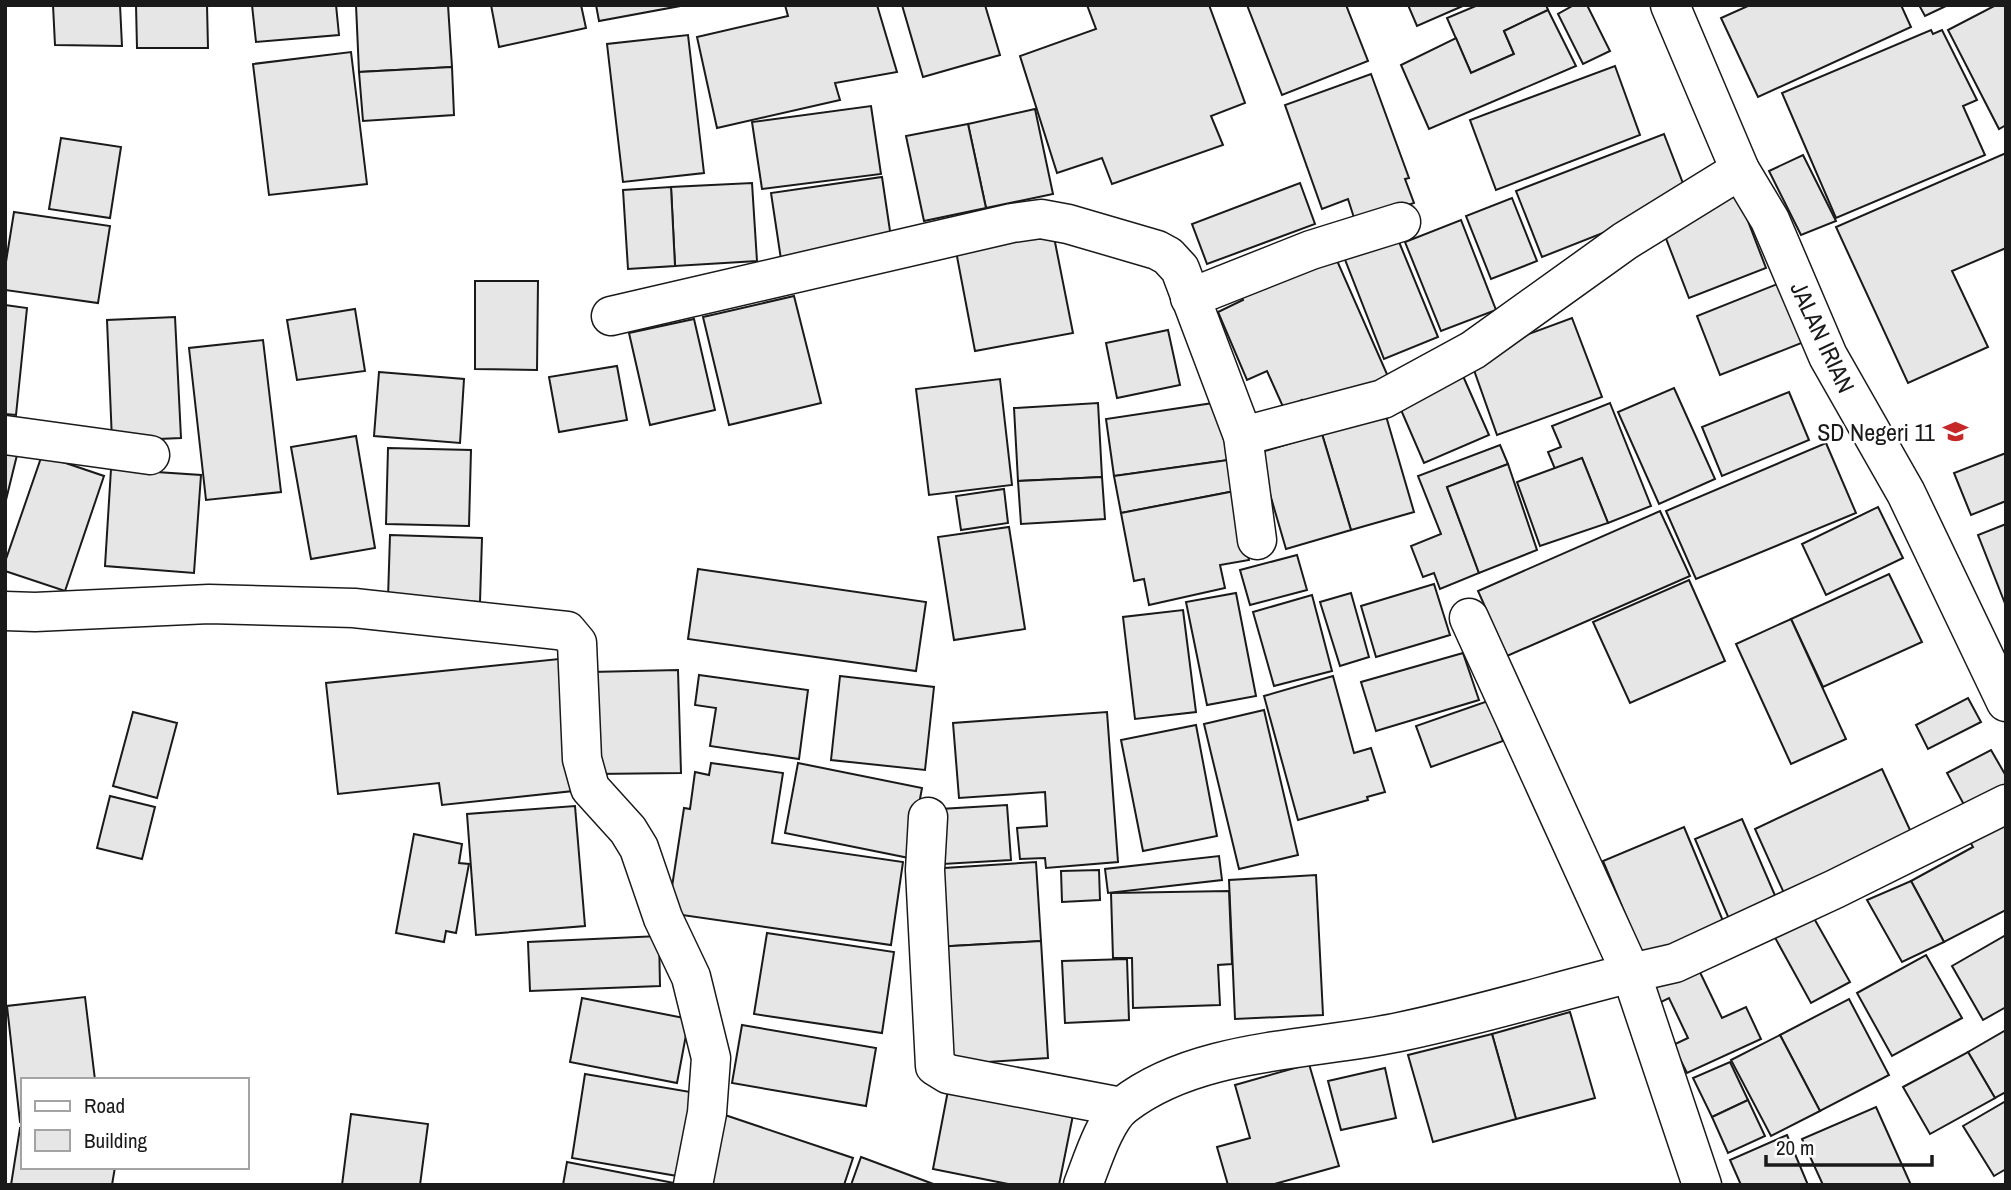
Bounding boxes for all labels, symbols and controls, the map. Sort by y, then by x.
street label: JALAN IRIAN [1783,276,1863,398]
place label: SD Negeri 11 [1817,416,1935,448]
school or university icon: SD Negeri 11 [1941,418,1969,446]
legend [21,1078,248,1169]
text: Road [84,1091,125,1120]
scale bar [1766,1124,1932,1168]
text: Building [84,1126,148,1155]
text: 20 m [1776,1133,1814,1162]

